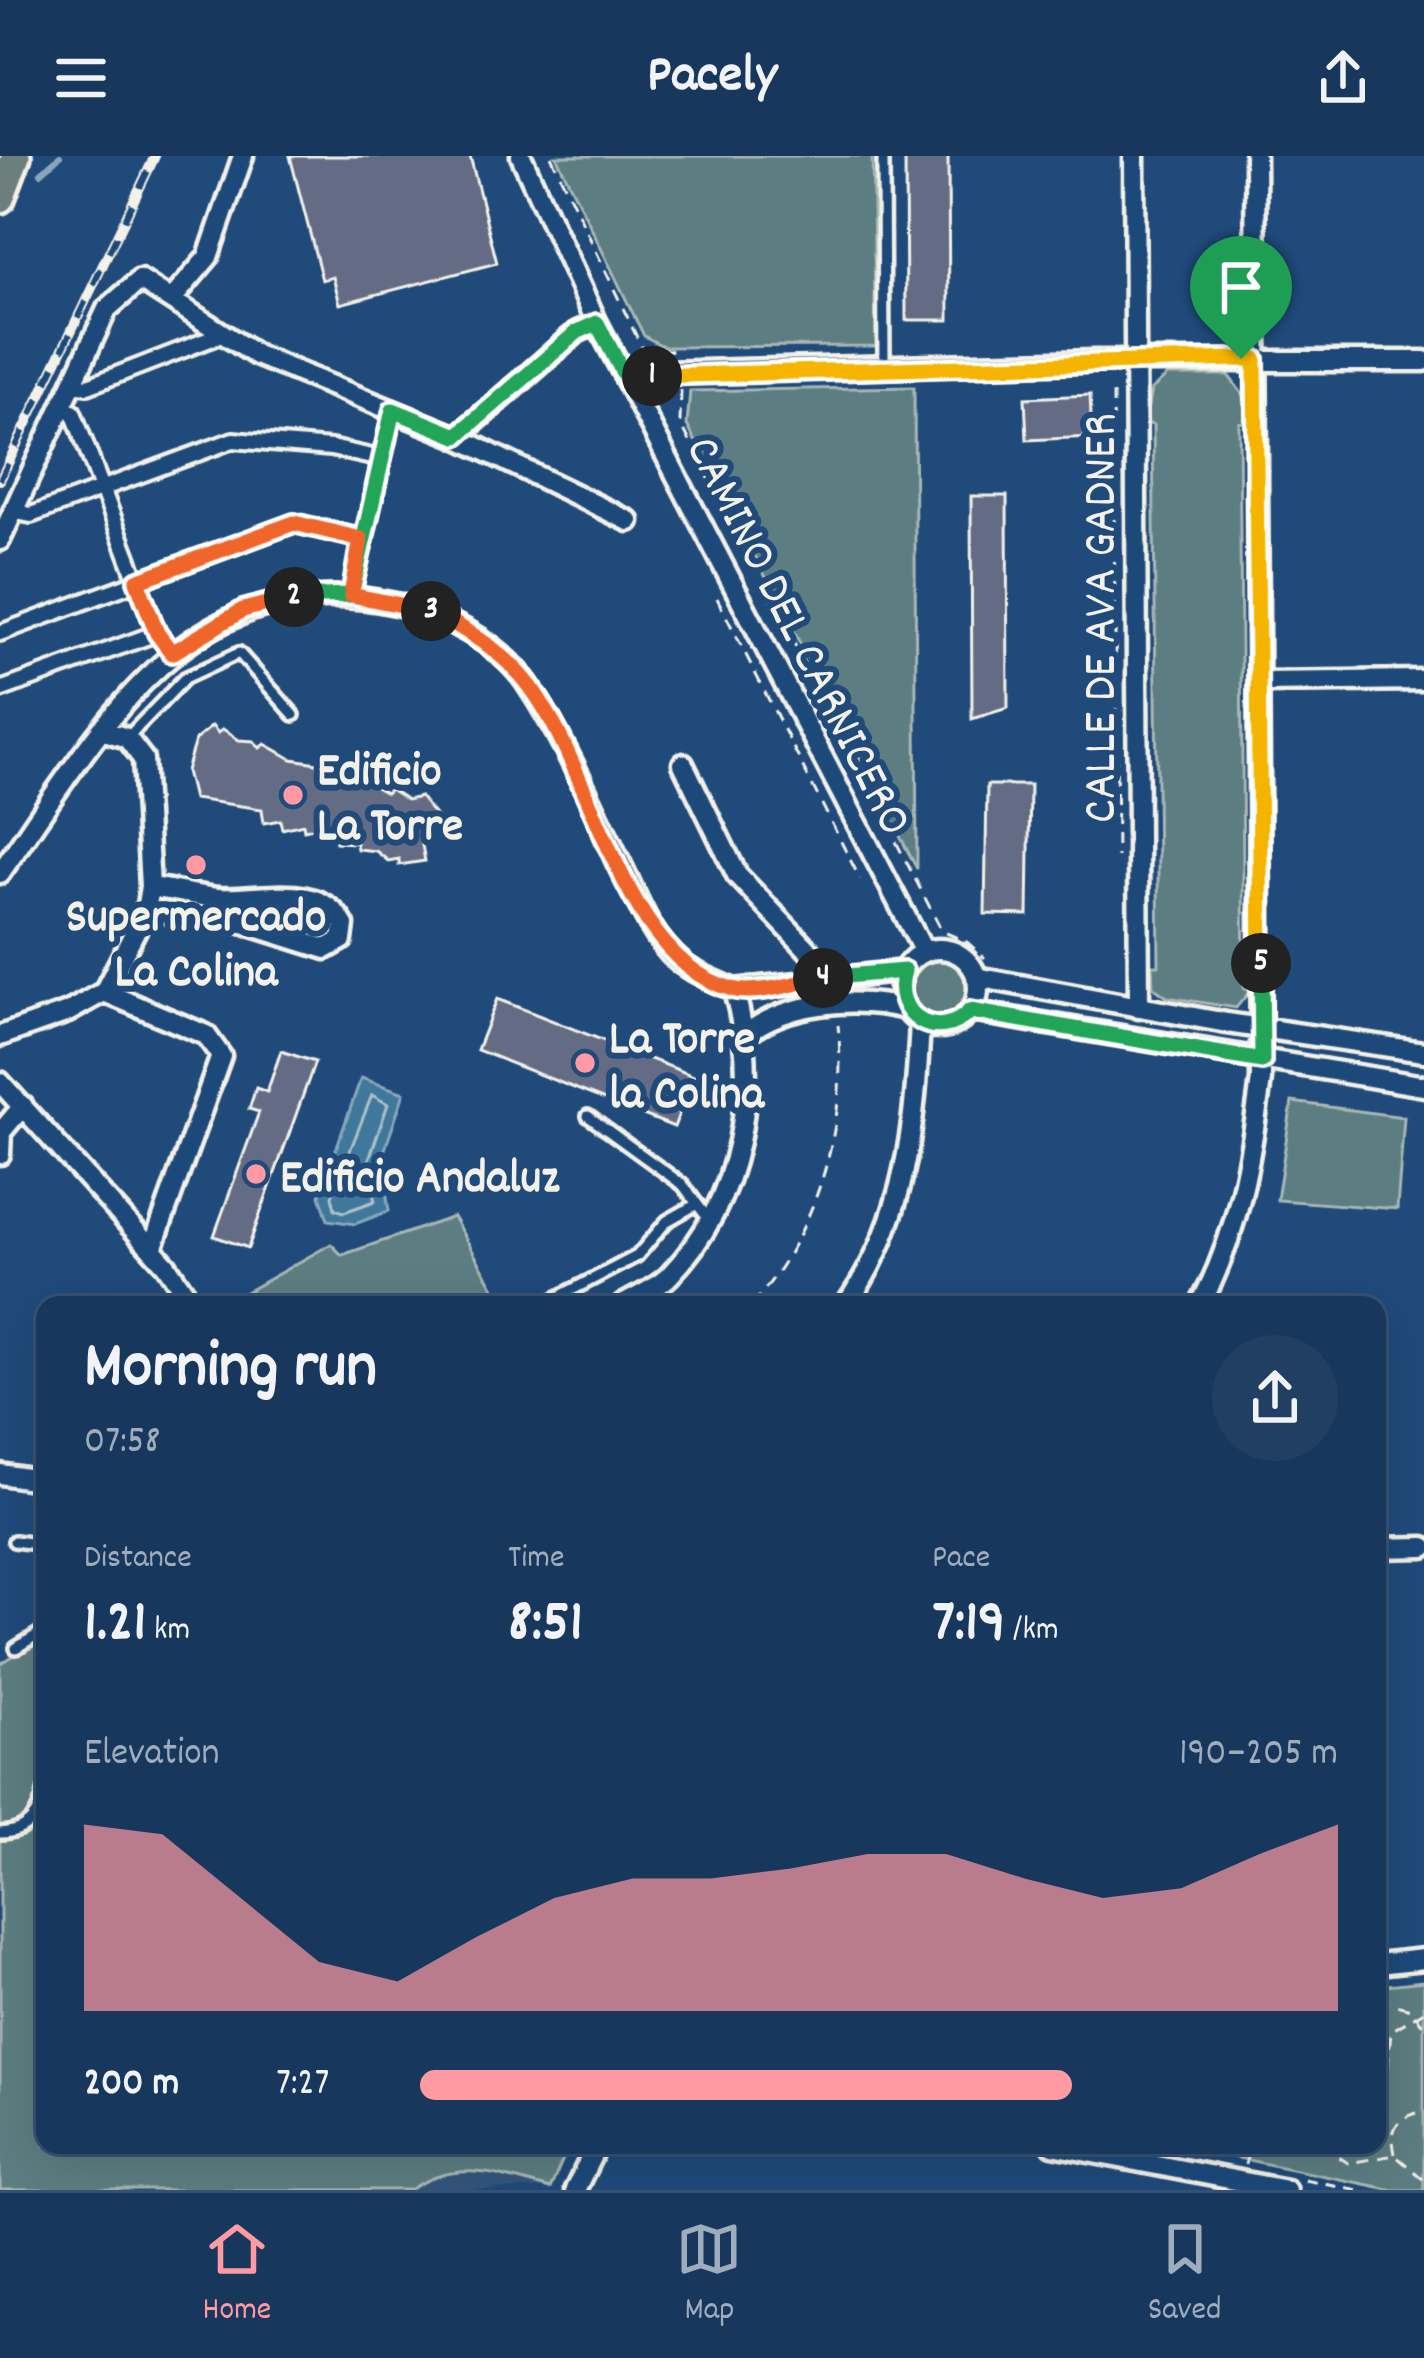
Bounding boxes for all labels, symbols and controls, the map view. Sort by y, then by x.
text: Pacely [647,40,777,117]
icon: menu [48,45,114,111]
icon: share [1310,45,1376,111]
pin [1190,236,1292,359]
icon: arrive [1208,254,1274,320]
pin: 1 [622,346,682,406]
text: 1 [648,352,656,399]
street label: CALLE DE AVA GADNER [1070,413,1139,823]
street label: CAMINO DEL CARNICERO [665,425,926,849]
pin: 2 [264,567,324,627]
text: 2 [287,573,301,620]
pin: 3 [401,581,461,641]
text: 3 [424,587,438,634]
place label: Edificio La Torre [317,740,463,864]
marker: Edificio La Torre [280,782,306,808]
marker: Supermercado La Colina [183,852,209,878]
place label: Supermercado La Colina [66,886,326,1010]
pin: 5 [1231,933,1291,993]
text: 5 [1253,939,1269,986]
pin: 4 [793,948,853,1008]
text: 4 [816,954,830,1001]
place label: La Torre la Colina [609,1008,765,1132]
marker: La Torre la Colina [572,1050,598,1076]
place label: Edificio Andaluz [280,1147,560,1216]
marker: Edificio Andaluz [243,1161,269,1187]
text: Morning run [84,1324,377,1418]
button: share [1212,1335,1338,1461]
text: 07:58 [84,1416,160,1471]
text: Distance [84,1536,192,1583]
text: Time [508,1536,564,1583]
text: Pace [932,1536,990,1583]
text: 1.21 [84,1583,146,1669]
text: 8:51 [508,1583,583,1669]
text: 7:19 [932,1583,1006,1669]
text: km [146,1608,190,1655]
text: /km [1006,1608,1059,1655]
text: Elevation [84,1728,220,1783]
text: 190–205 m [1179,1728,1338,1783]
text: 200 m [84,2058,179,2113]
text: 7:27 [276,2058,329,2113]
tab: Home [203,2216,271,2335]
tab: Map [676,2216,742,2335]
tab: Saved [1148,2216,1221,2335]

